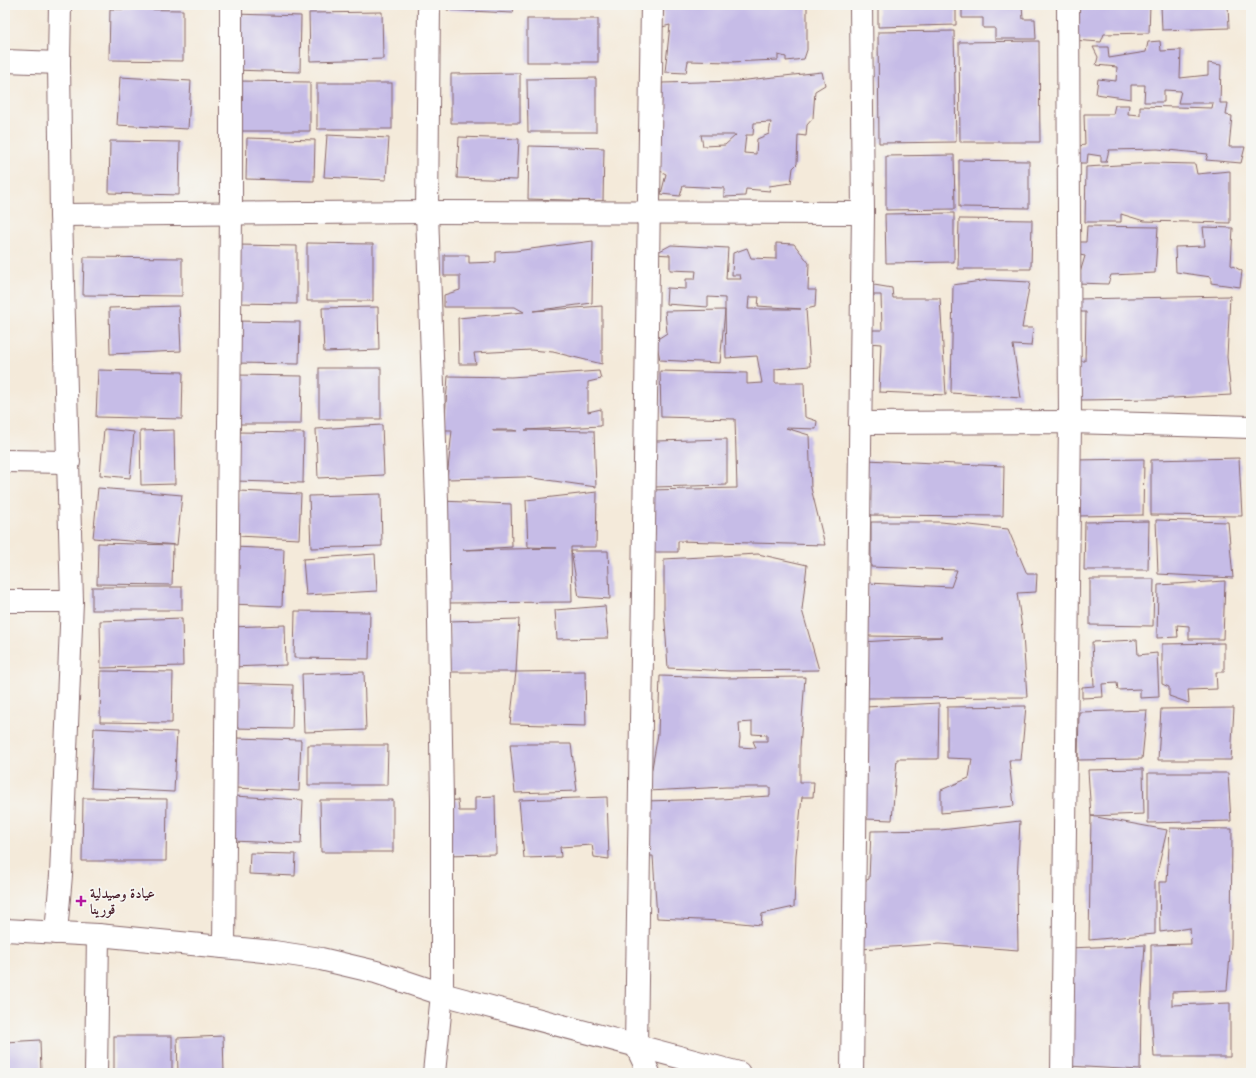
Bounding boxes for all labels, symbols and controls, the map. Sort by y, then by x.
place label: عيادة وصيدلية قورينا [90,884,155,918]
marker: عيادة وصيدلية قورينا [75,895,87,907]

